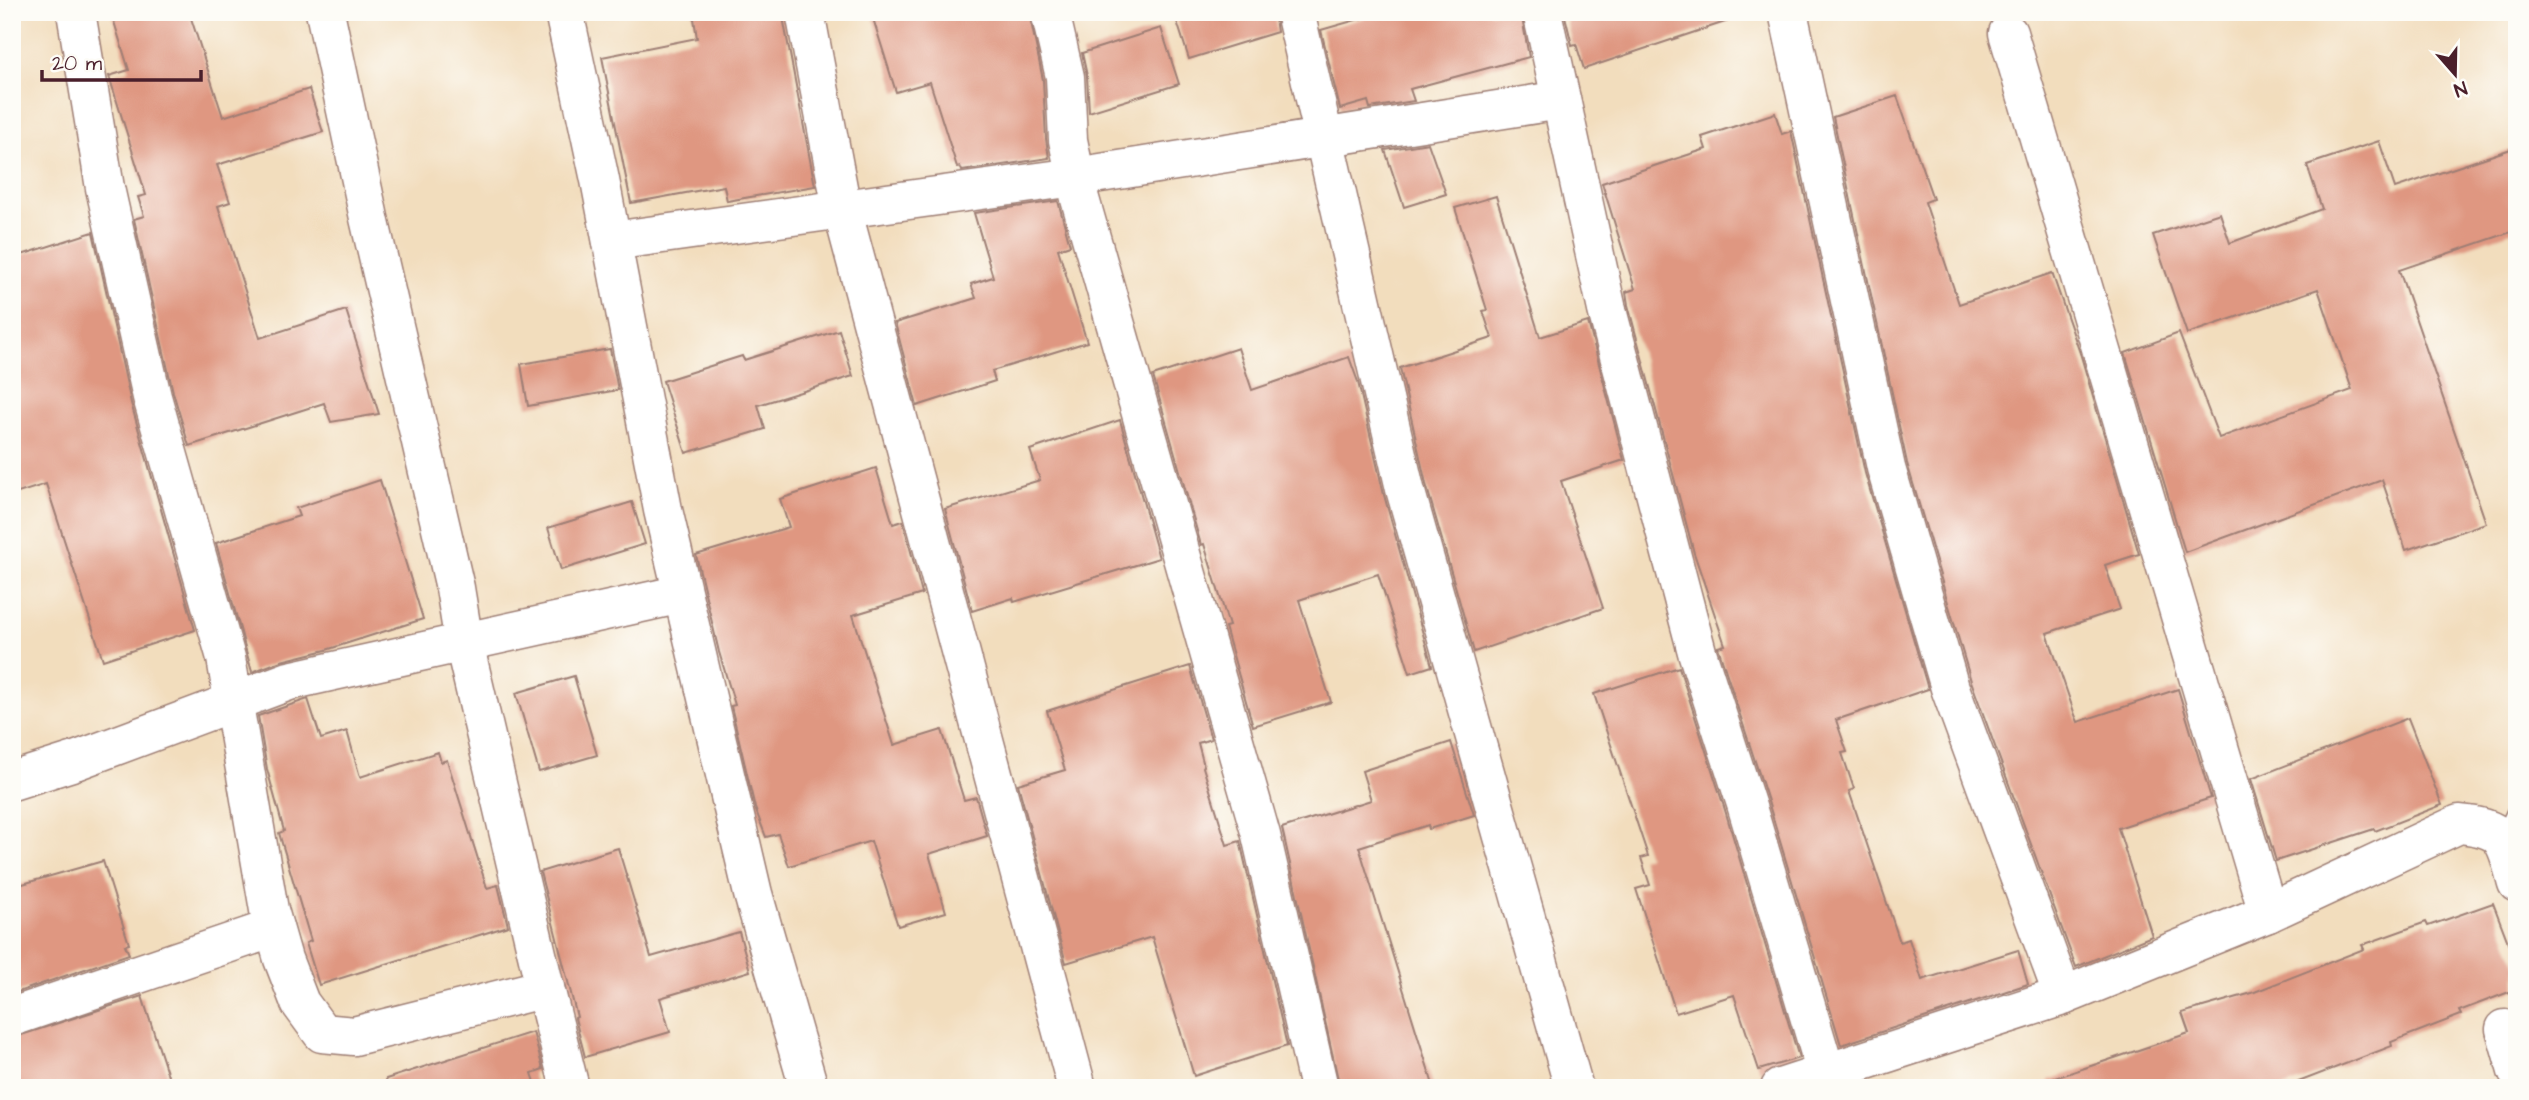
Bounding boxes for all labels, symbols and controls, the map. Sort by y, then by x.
scale bar [42,38,201,82]
north arrow [2420,38,2490,108]
text: 20 m [52,49,103,78]
text: N [2450,74,2471,103]

